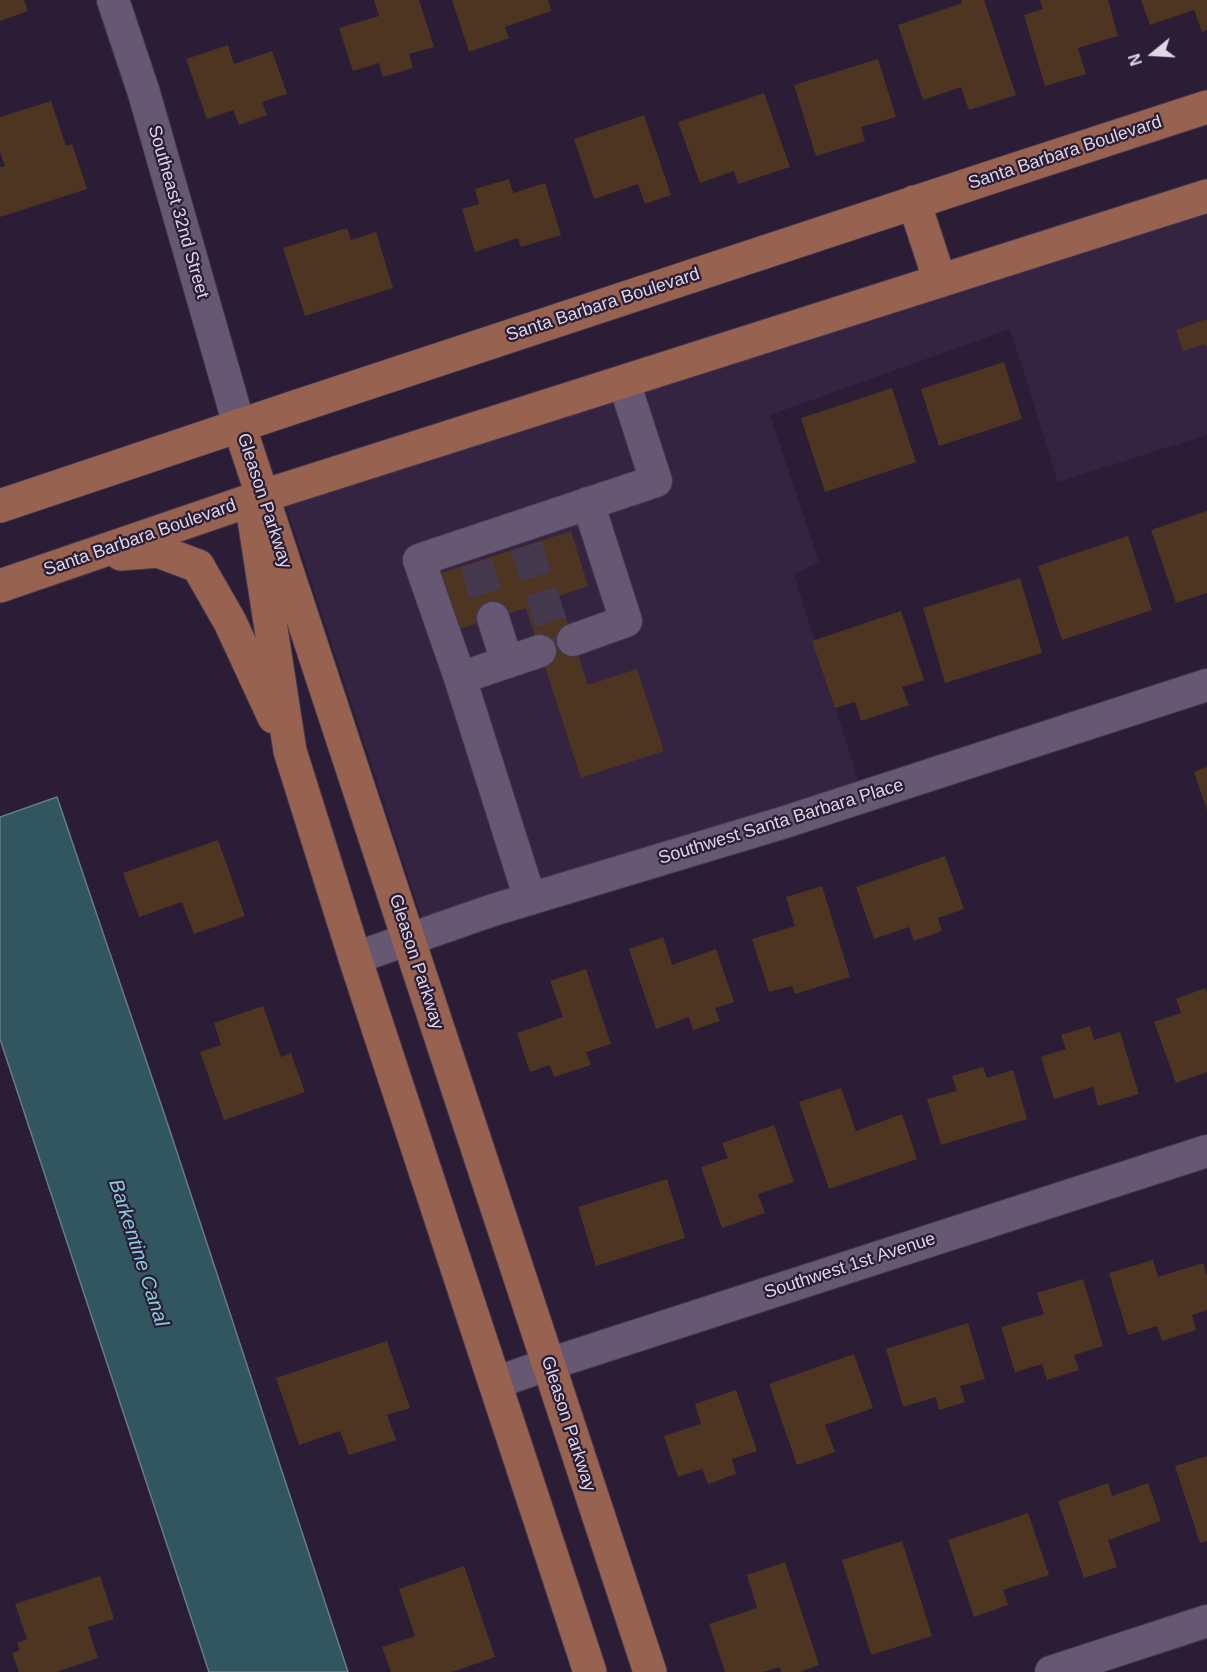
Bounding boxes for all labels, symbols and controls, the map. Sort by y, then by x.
north arrow [1123,24,1183,84]
text: N [1126,52,1145,68]
street label: Santa Barbara Boulevard [966,111,1164,195]
street label: Southeast 32nd Street [143,123,213,301]
street label: Santa Barbara Boulevard [504,263,702,347]
street label: Gleason Parkway [232,431,296,571]
street label: Santa Barbara Boulevard [41,495,239,581]
street label: Southwest Santa Barbara Place [656,774,906,870]
street label: Gleason Parkway [384,892,448,1032]
water label: Barkentine Canal [103,1176,173,1330]
street label: Southwest 1st Avenue [762,1228,938,1304]
street label: Gleason Parkway [536,1354,600,1494]

